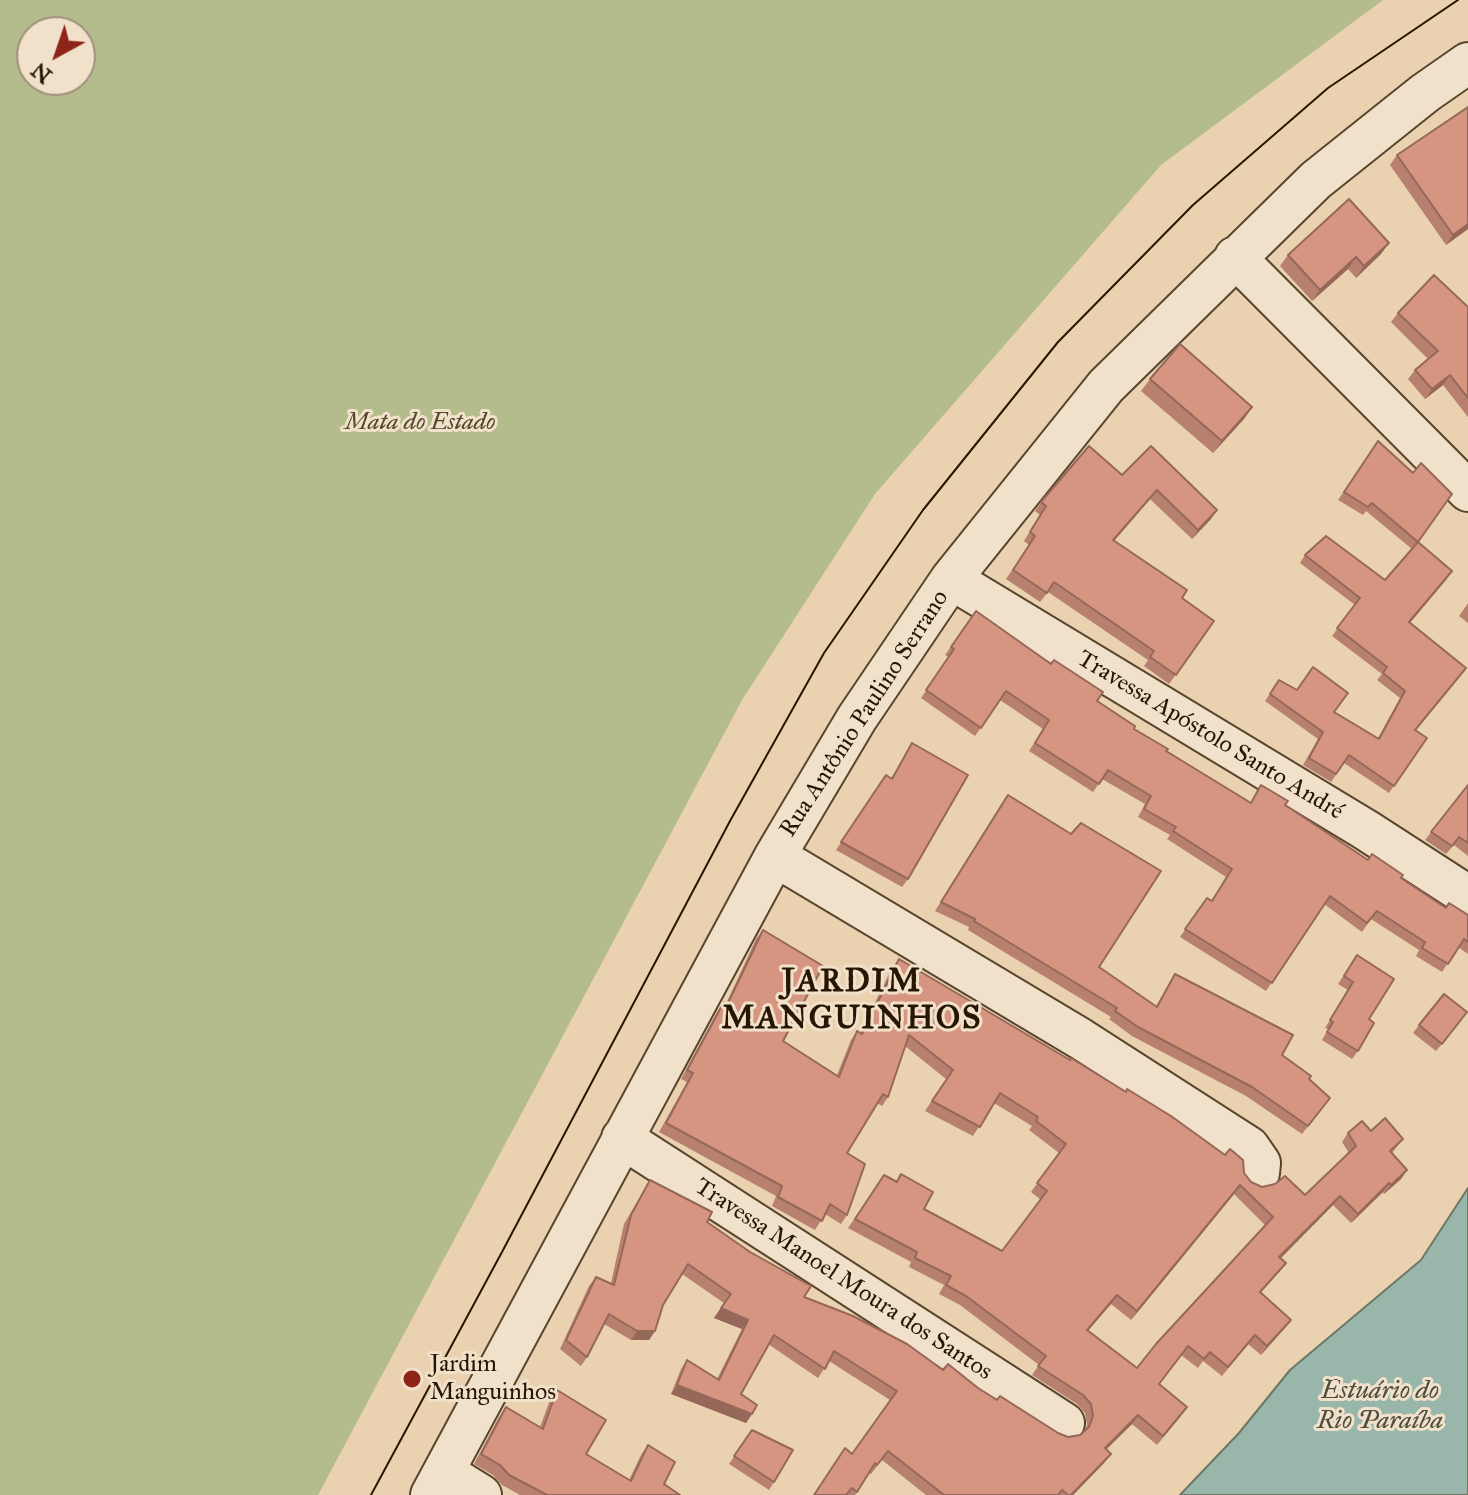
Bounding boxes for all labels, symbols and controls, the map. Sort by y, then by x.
north arrow [16,16,96,96]
text: N [26,57,57,90]
park label: Mata do Estado [345,409,495,437]
street label: Rua Antônio Paulino Serrano [774,585,956,843]
street label: Travessa Apóstolo Santo André [1072,645,1348,827]
district label: JARDIM MANGUINHOS [722,964,982,1039]
street label: Travessa Manoel Moura dos Santos [689,1173,997,1387]
place label: Jardim Manguinhos [430,1351,556,1407]
marker: Jardim Manguinhos [401,1368,423,1390]
water label: Estuário do Rio Paraíba [1317,1376,1443,1438]

